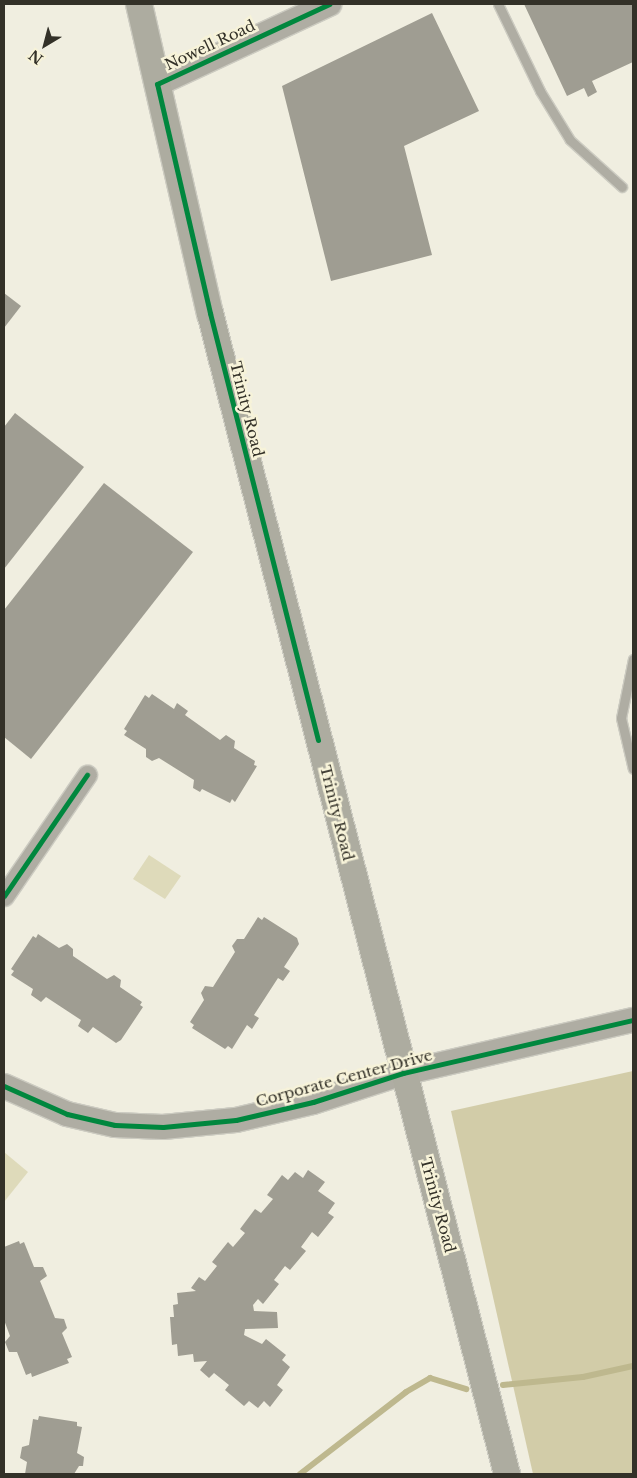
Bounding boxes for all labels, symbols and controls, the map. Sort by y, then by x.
street label: Nowell Road [162,16,258,74]
north arrow [20,20,70,70]
text: N [25,46,47,68]
street label: Trinity Road [226,359,268,459]
street label: Trinity Road [316,763,358,863]
street label: Corporate Center Drive [253,1046,435,1110]
street label: Trinity Road [417,1155,459,1255]

